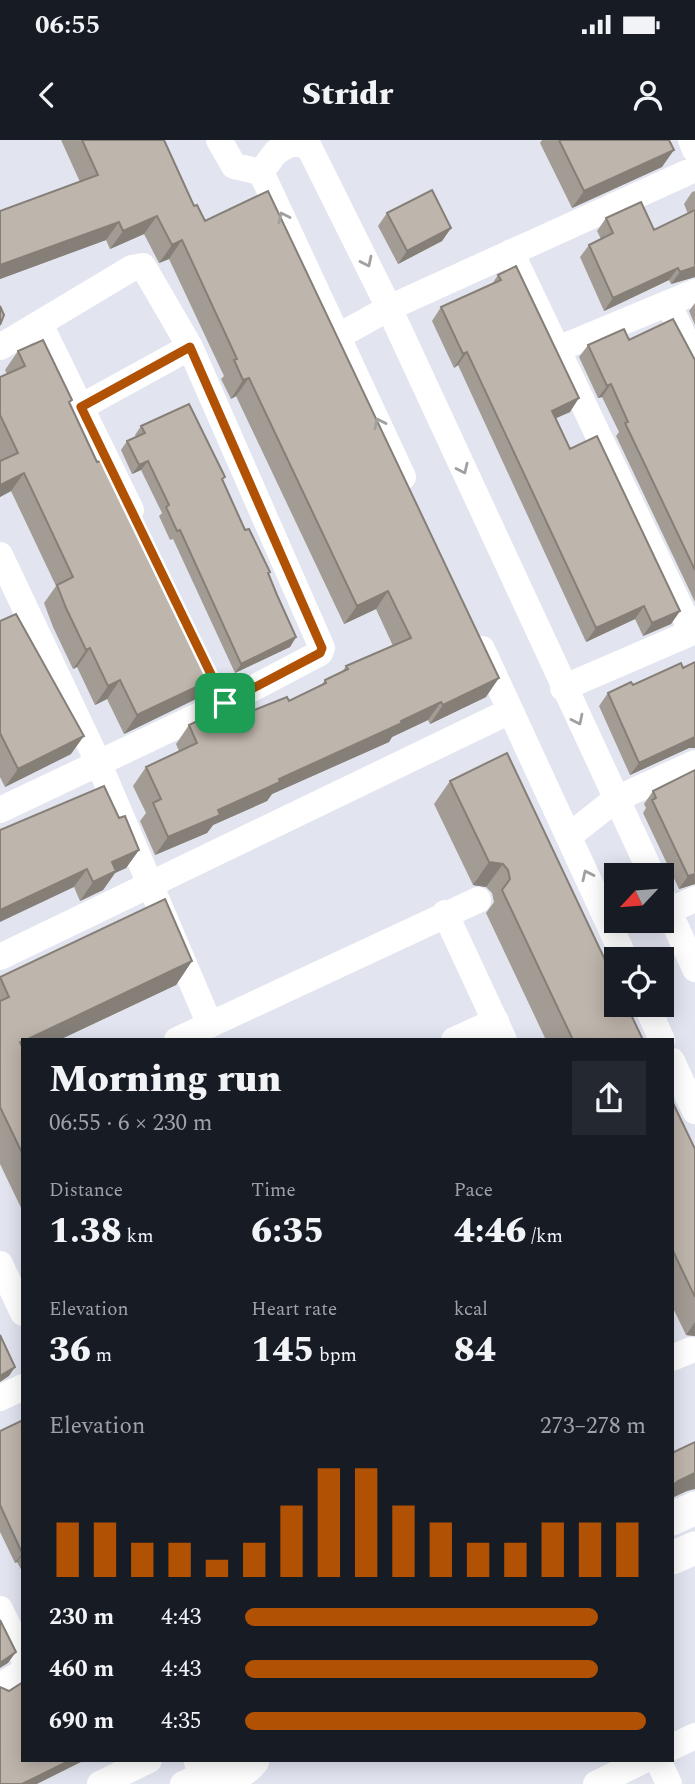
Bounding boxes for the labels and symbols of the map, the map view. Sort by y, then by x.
one-way arrow [277,212,291,224]
one-way arrow [358,255,372,267]
one-way arrow [373,418,387,430]
one-way arrow [455,461,469,474]
pin [195,673,255,733]
one-way arrow [570,713,584,725]
north arrow [604,863,674,933]
one-way arrow [581,870,595,882]

